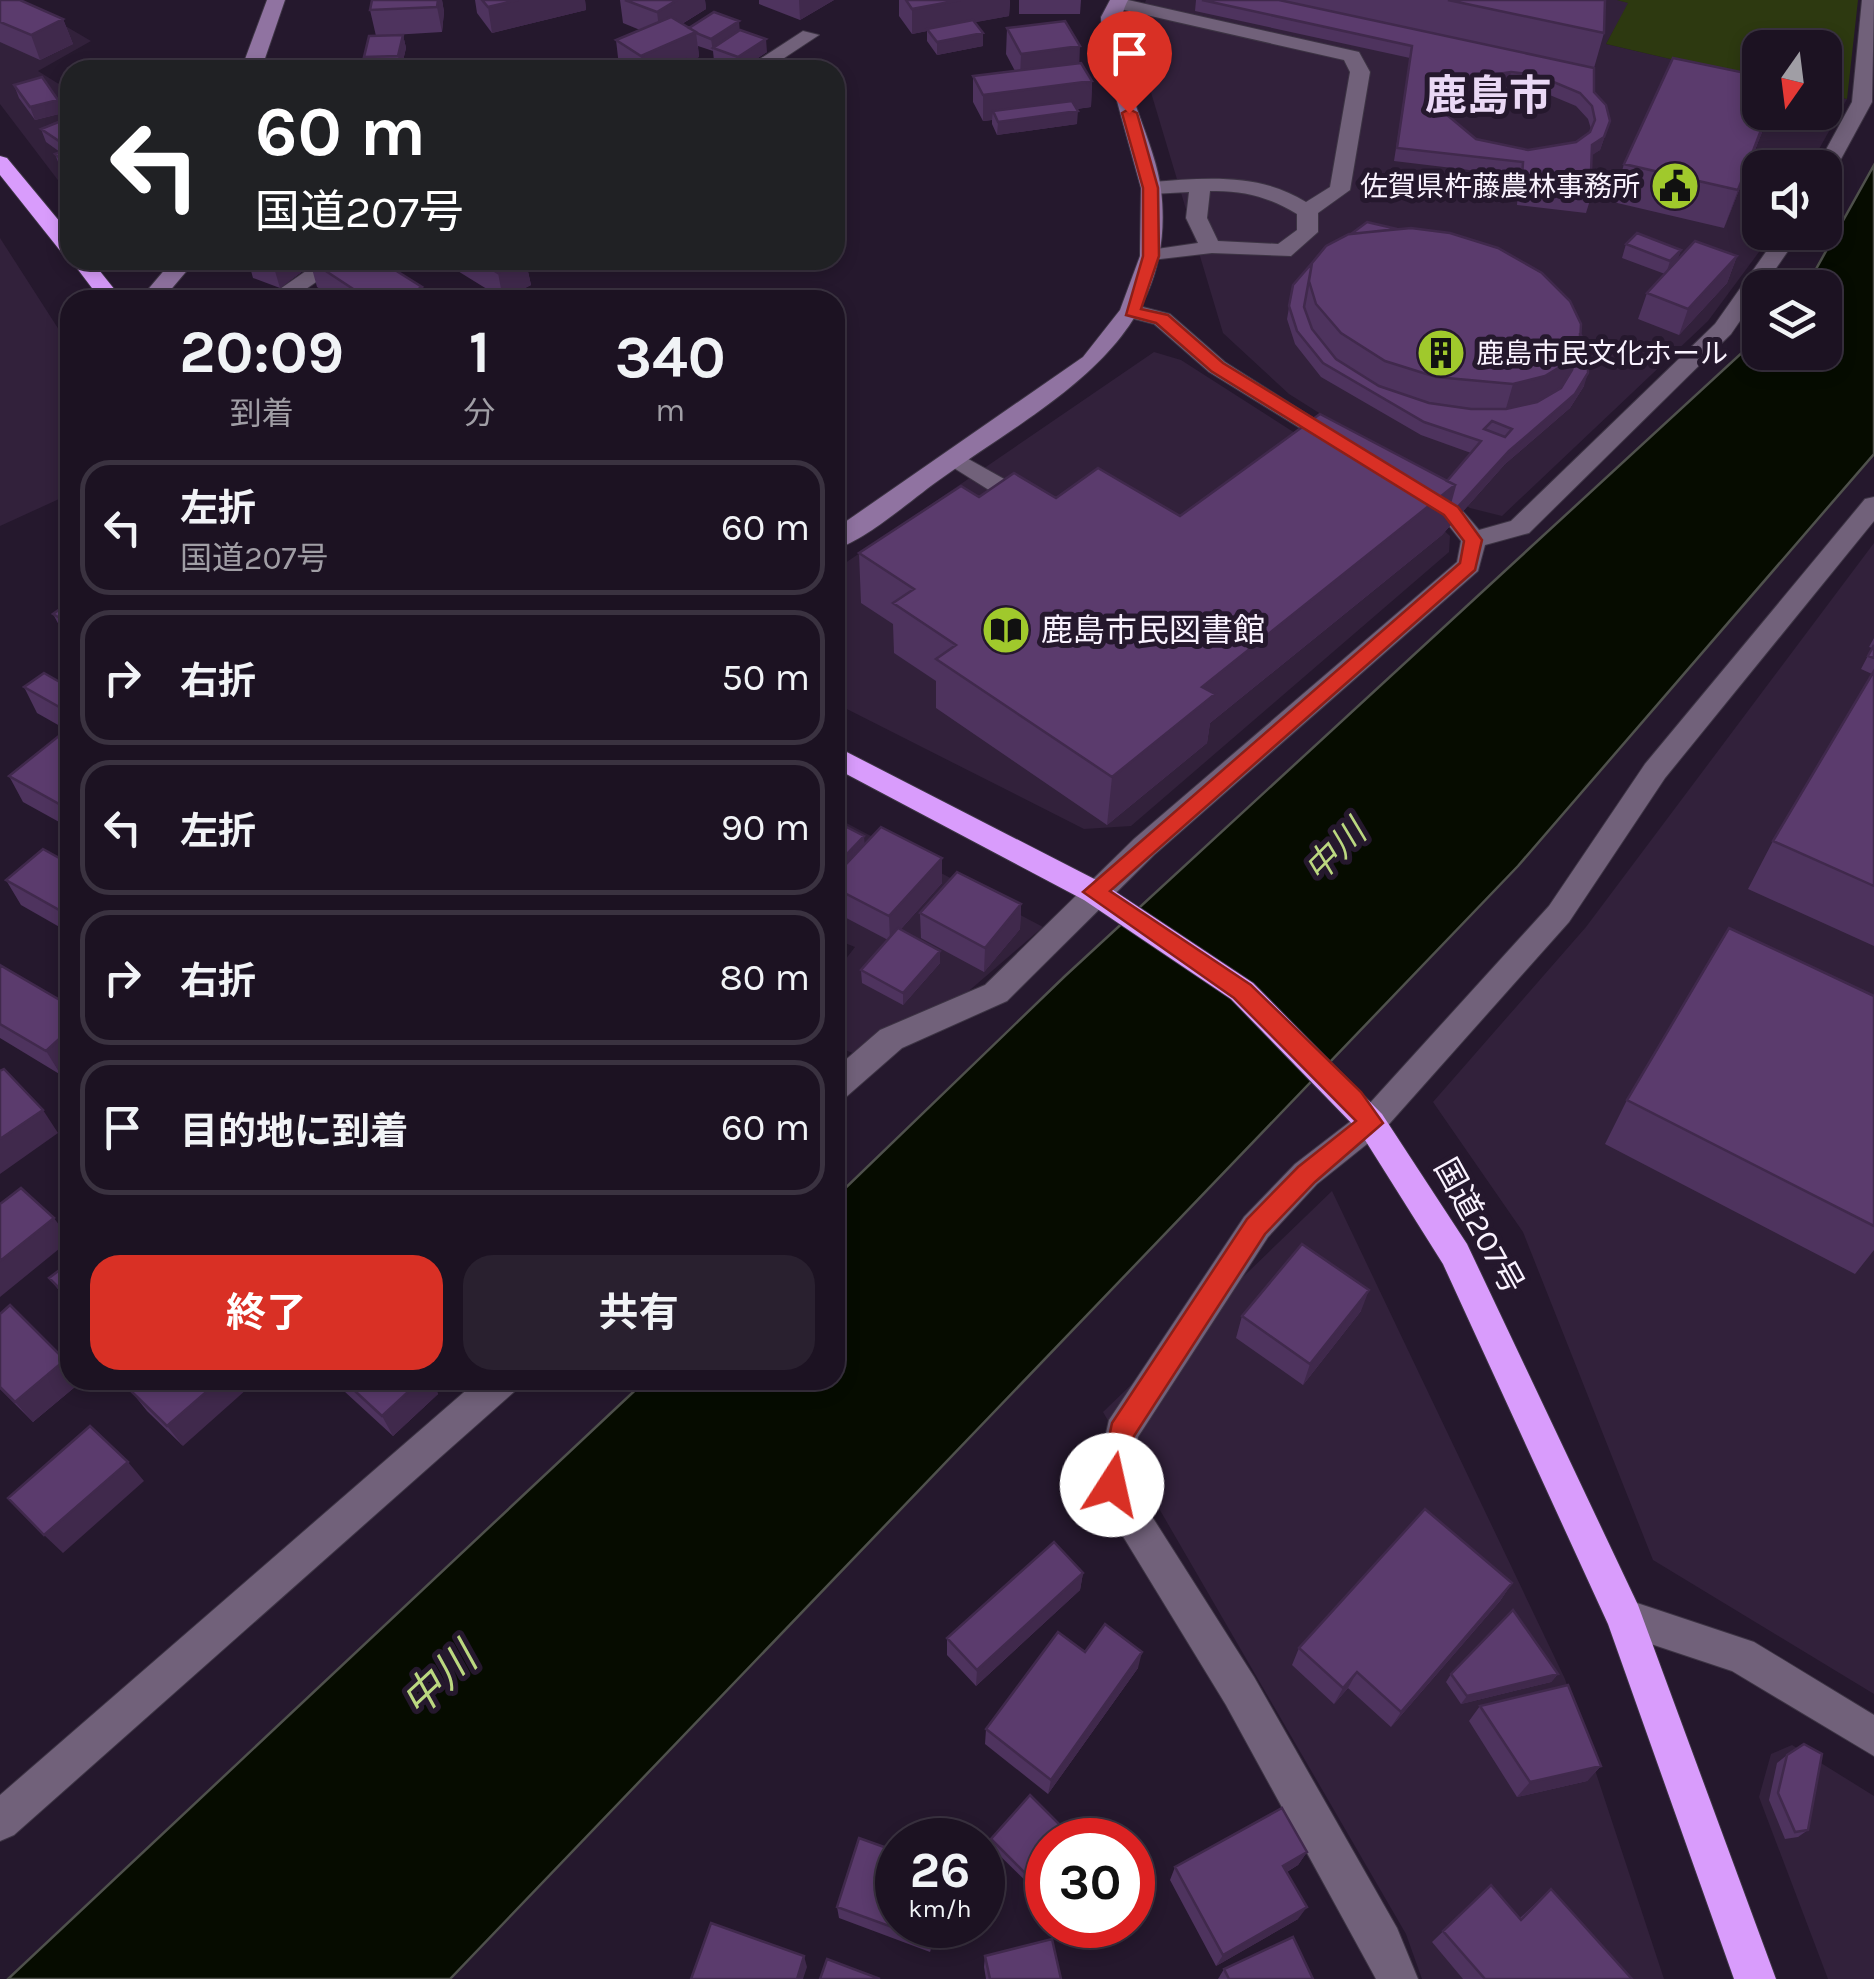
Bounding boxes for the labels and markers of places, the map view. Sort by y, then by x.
pin [1087,11,1172,114]
public building icon: 佐賀県杵藤農林事務所 [1649,160,1701,212]
place label: 佐賀県杵藤農林事務所 [1360,170,1640,203]
building icon: 鹿島市民文化ホール [1415,327,1467,379]
place label: 鹿島市民文化ホール [1476,337,1728,370]
library icon: 鹿島市民図書館 [980,604,1032,656]
place label: 鹿島市民図書館 [1041,612,1265,649]

